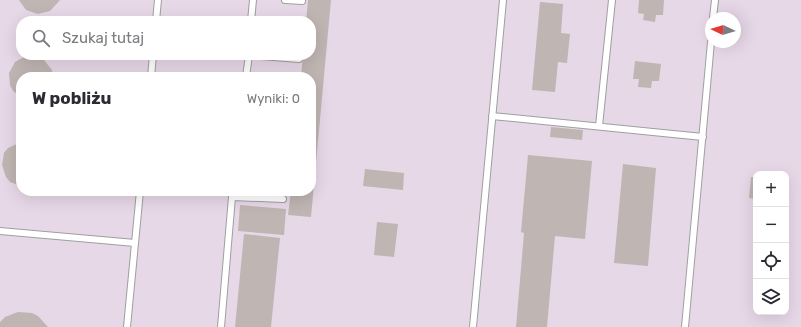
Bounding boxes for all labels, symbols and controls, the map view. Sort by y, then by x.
north arrow [705,12,741,48]
search box [16,16,316,60]
icon: search [30,27,52,49]
text: Szukaj tutaj [62,29,144,47]
text: W pobliżu [32,88,111,108]
text: Wyniki: 0 [247,91,300,106]
map controls [753,171,789,315]
button: + [753,171,789,207]
button: − [753,207,789,243]
button: locate [753,243,789,279]
button: layers [753,279,789,315]

